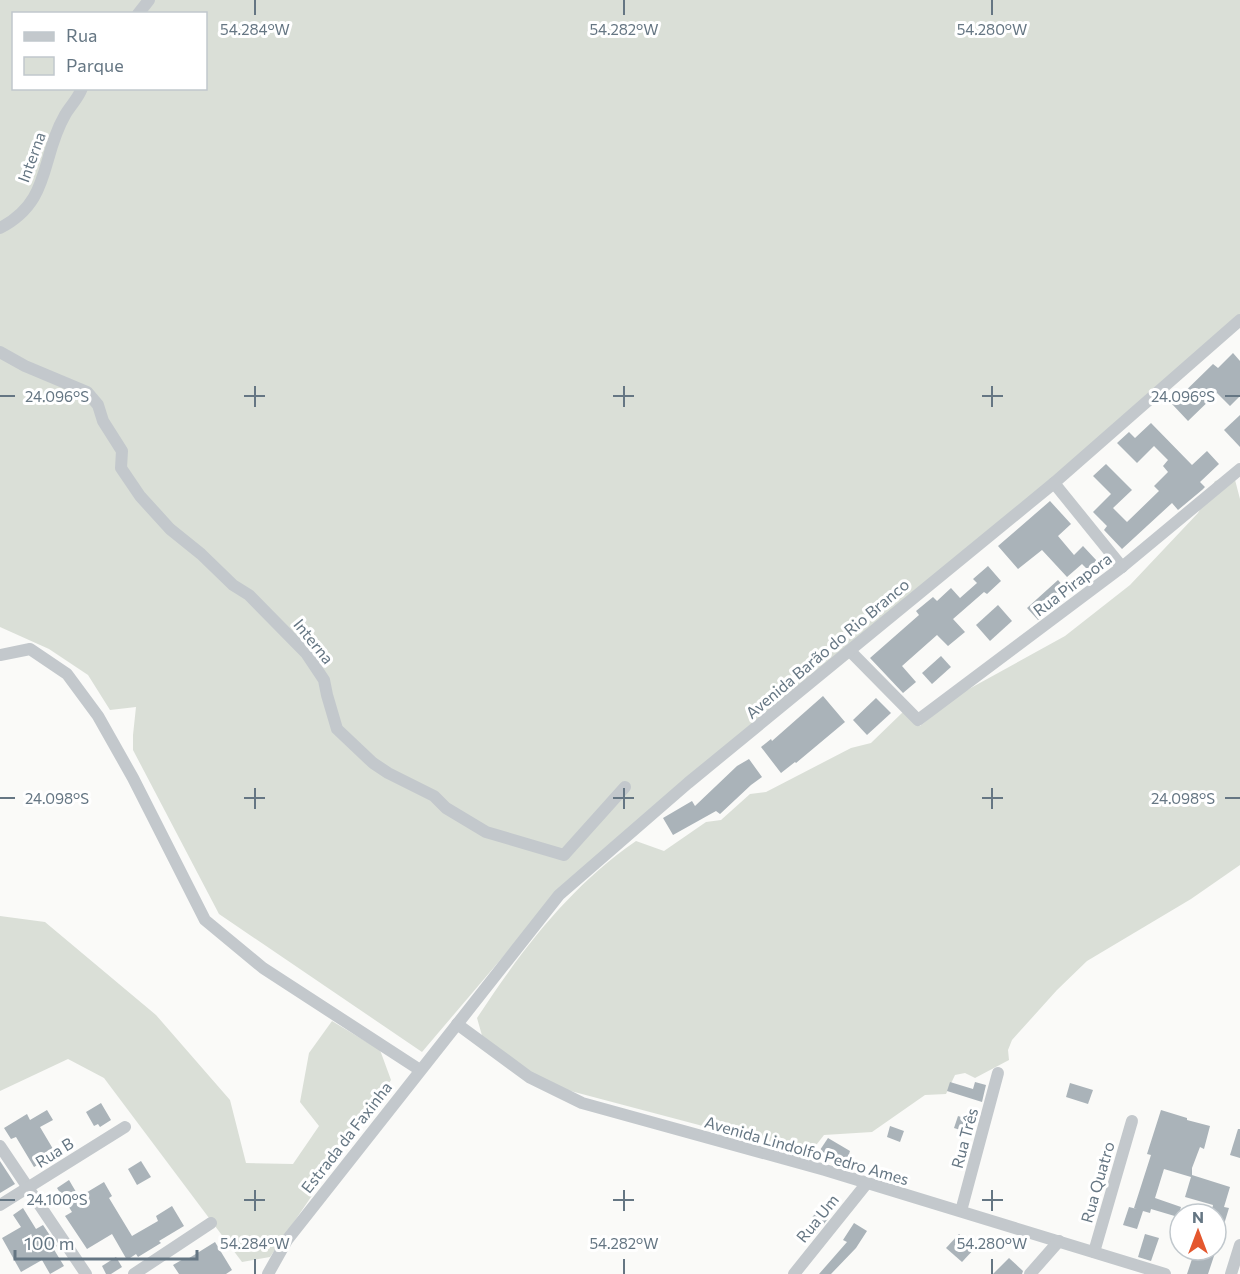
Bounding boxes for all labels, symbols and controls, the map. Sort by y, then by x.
legend [12,12,207,90]
text: 54.284°W [220,20,290,38]
text: 54.282°W [589,20,659,38]
text: 54.280°W [957,20,1027,38]
text: Rua [66,24,97,46]
text: Parque [66,54,124,76]
street label: Interna [13,129,49,185]
text: 24.096°S [25,387,89,405]
text: 24.096°S [1151,387,1215,405]
street label: Rua Pirapora [1029,548,1115,620]
street label: Avenida Barão do Rio Branco [741,574,913,722]
street label: Interna [290,615,338,667]
text: 24.098°S [25,789,89,807]
text: 24.098°S [1151,789,1215,807]
street label: Estrada da Faxinha [297,1078,395,1196]
street label: Rua Três [947,1106,981,1170]
street label: Avenida Lindolfo Pedro Ames [703,1112,911,1188]
street label: Rua B [31,1133,77,1171]
street label: Rua Quatro [1076,1139,1118,1225]
text: 24.100°S [26,1190,88,1208]
street label: Rua Um [792,1190,842,1246]
north arrow [1168,1202,1228,1262]
text: N [1192,1207,1204,1226]
scale bar [15,1223,196,1261]
text: 100 m [24,1232,74,1254]
text: 54.284°W [220,1234,290,1252]
text: 54.282°W [589,1234,659,1252]
text: 54.280°W [957,1234,1027,1252]

